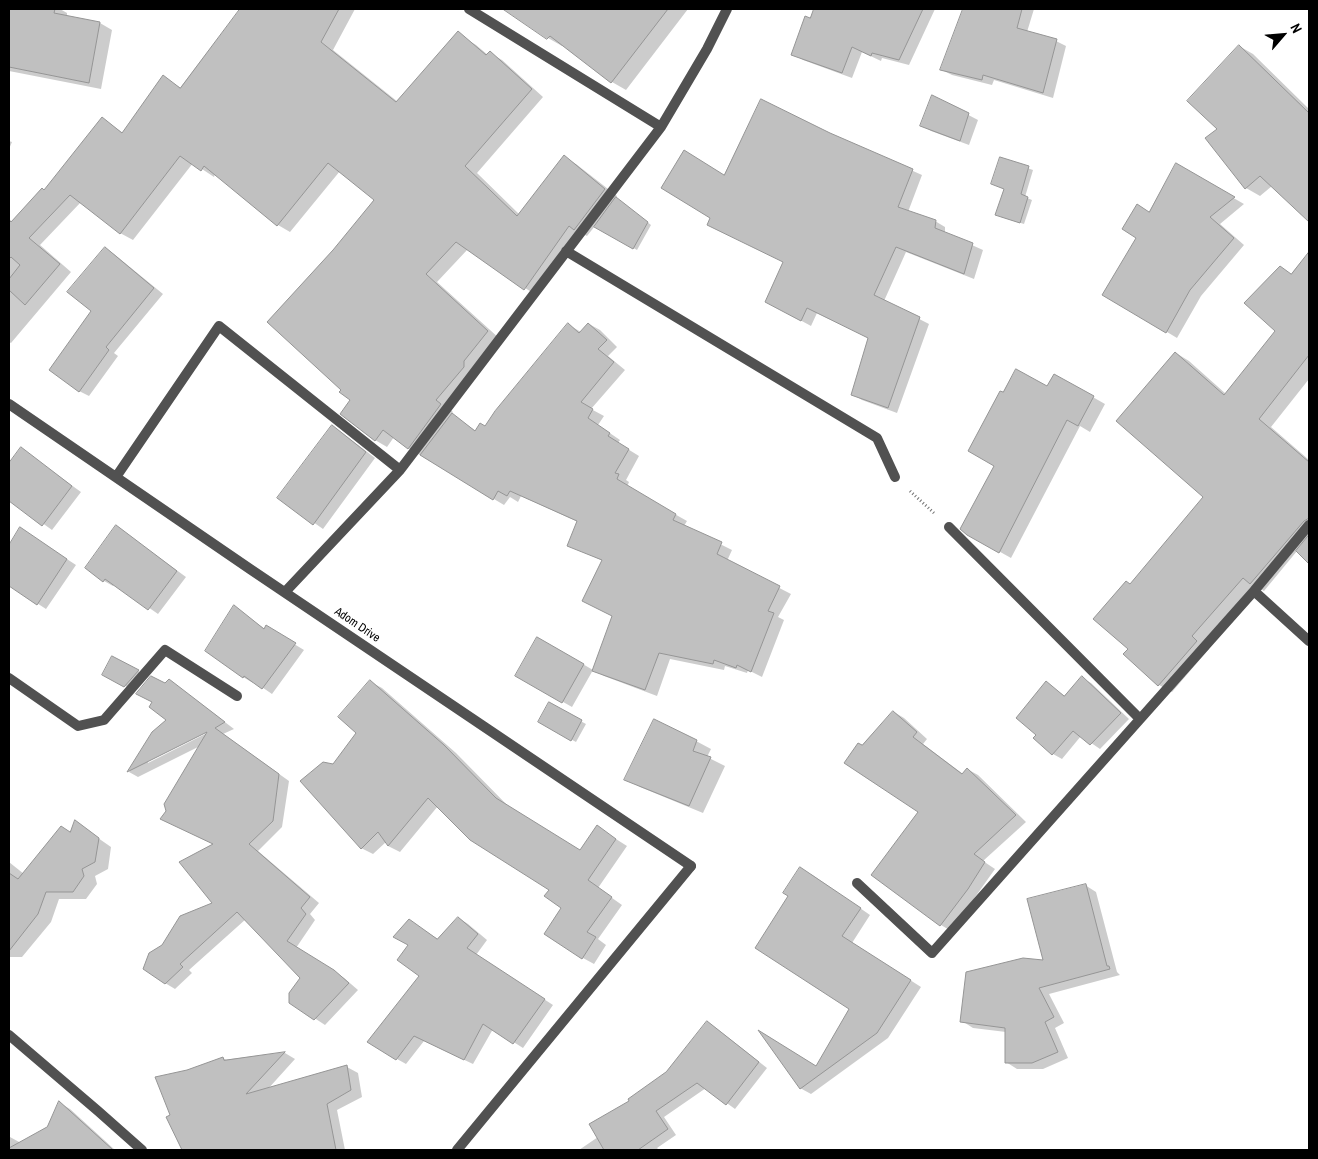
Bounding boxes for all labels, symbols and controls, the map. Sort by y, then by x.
north arrow [1258,10,1308,60]
text: N [1286,20,1306,36]
street label: Adom Drive [331,605,383,645]

